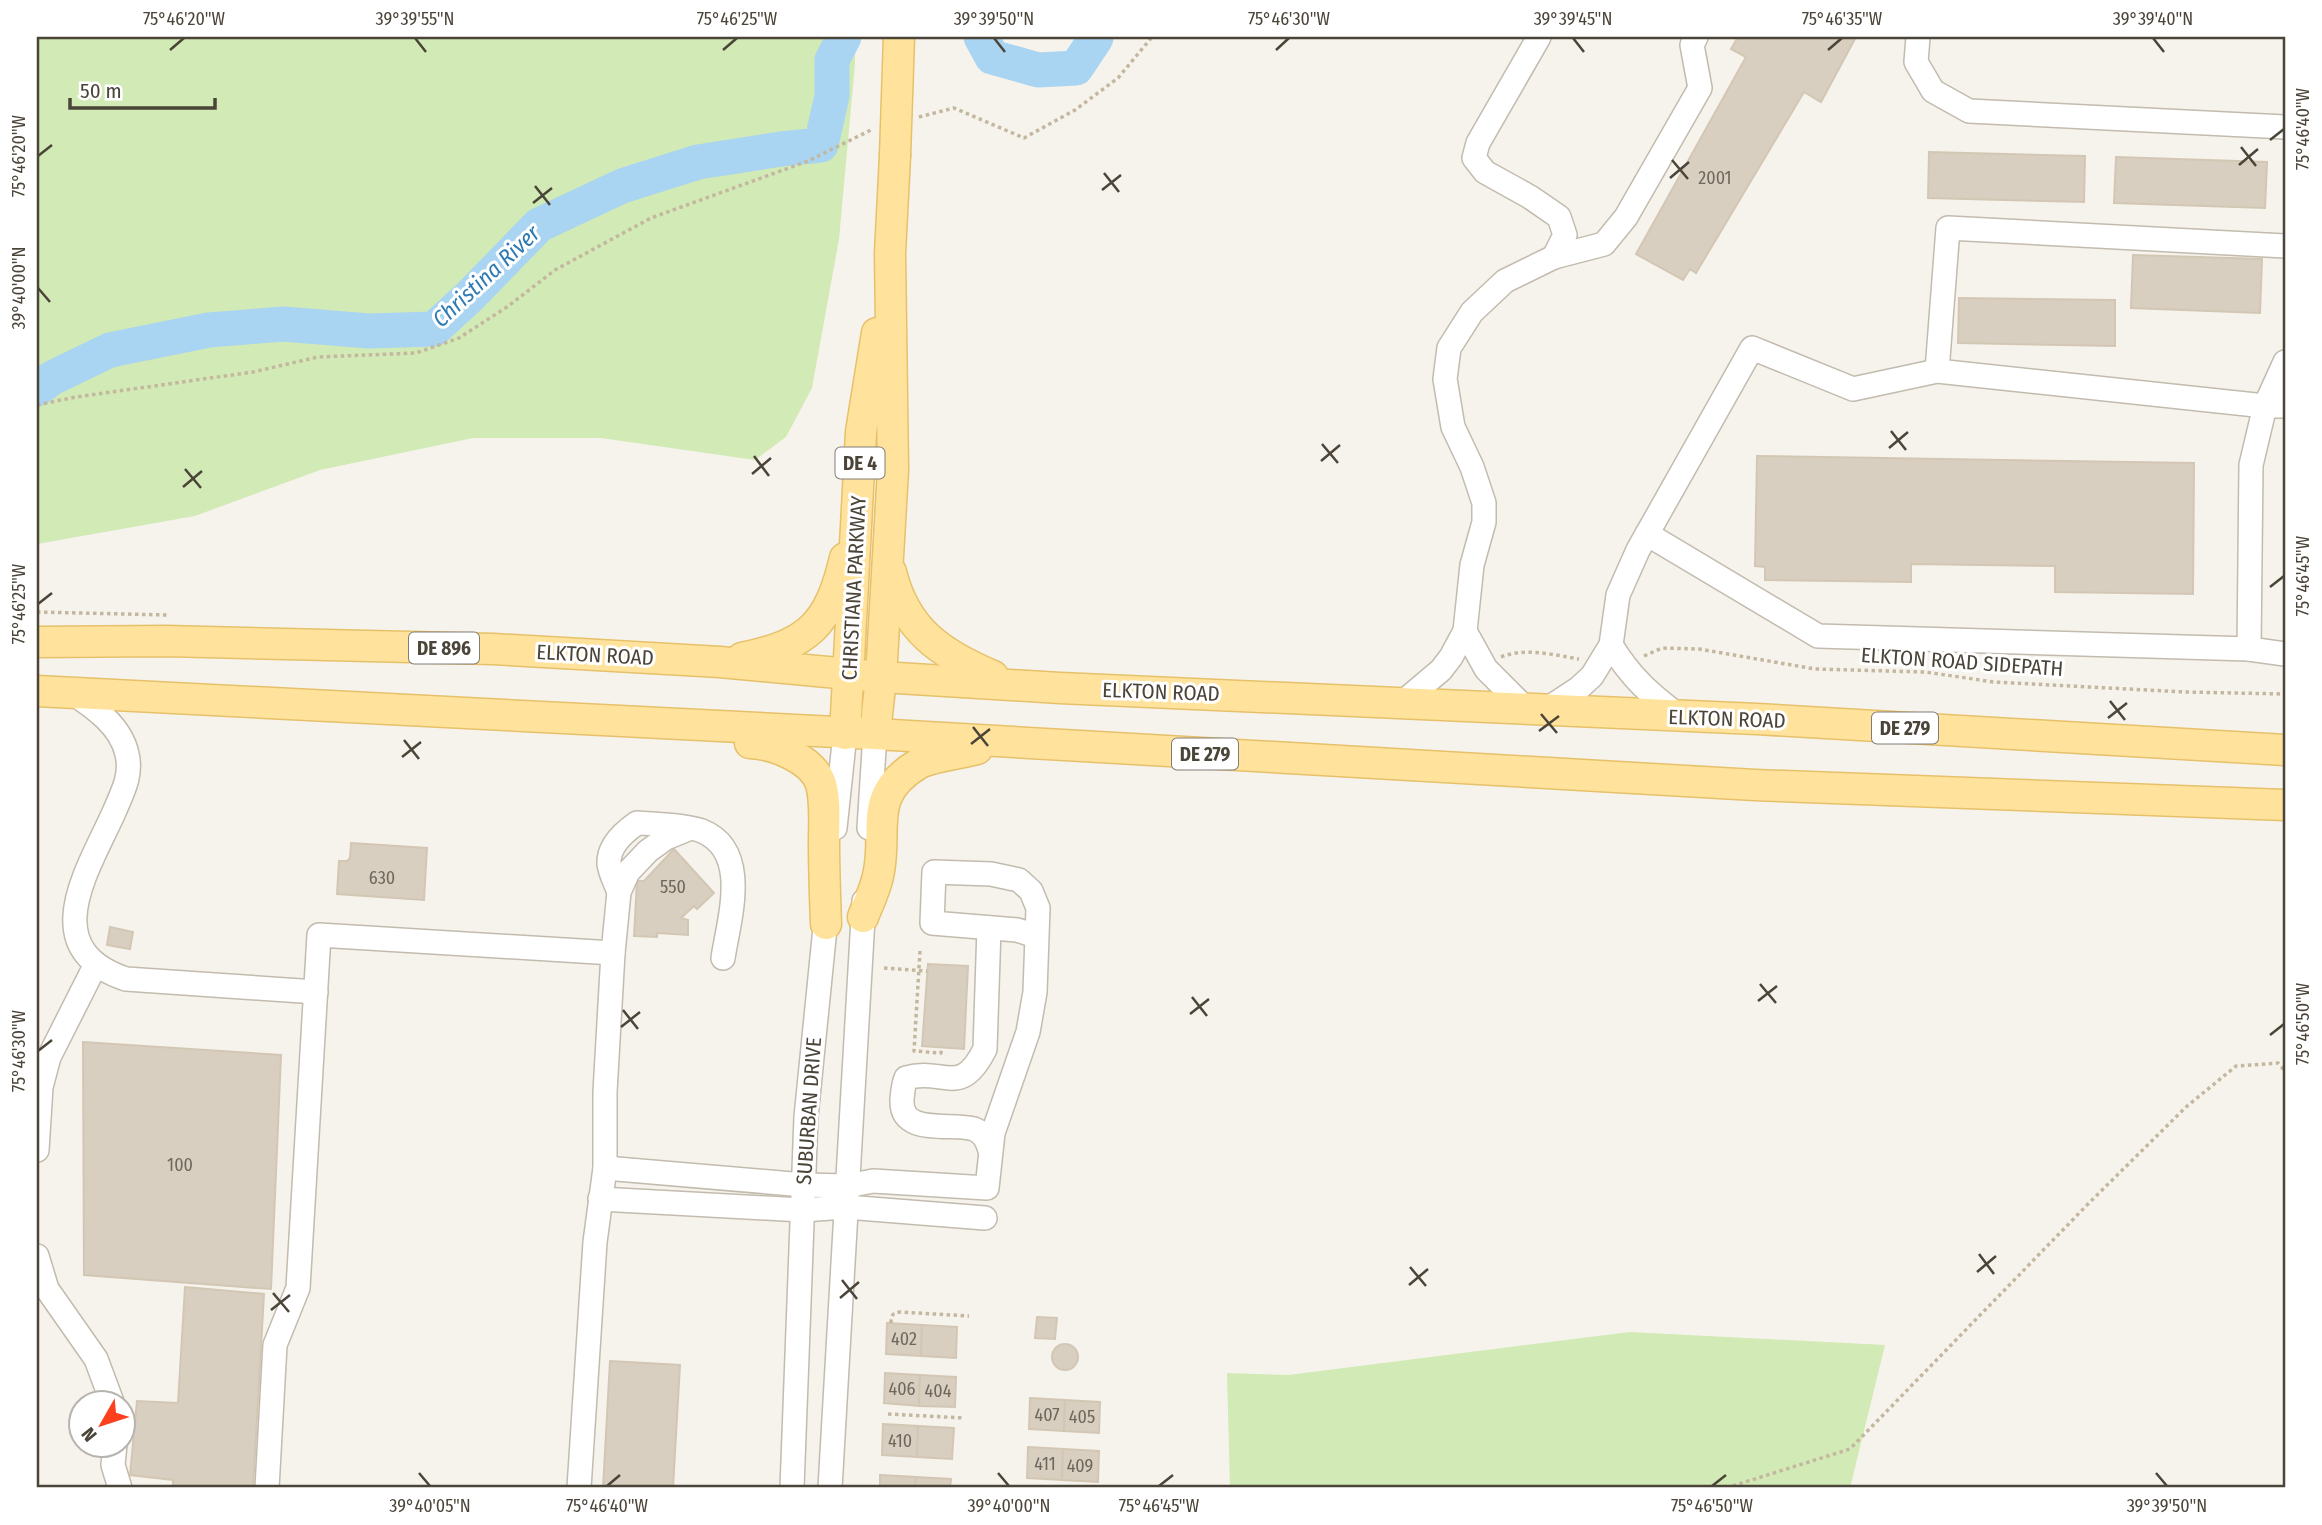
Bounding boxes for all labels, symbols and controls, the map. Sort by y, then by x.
text: 75°46'20"W [143,8,225,30]
text: 39°39'55"N [375,8,455,30]
text: 75°46'25"W [697,8,778,30]
text: 39°39'50"N [954,8,1034,30]
text: 75°46'30"W [1248,8,1331,30]
text: 39°39'45"N [1534,8,1612,30]
text: 75°46'35"W [1802,8,1883,30]
text: 39°39'40"N [2113,8,2193,30]
scale bar [70,66,215,110]
text: 50 m [80,78,122,104]
text: 75°46'40"W [2292,88,2314,170]
text: 75°46'20"W [8,115,30,197]
house number: 2001 [1698,167,1732,189]
water label: Christina River [426,218,546,333]
text: 39°40'00"N [8,247,30,329]
road number: DE 4 [836,447,884,478]
street label: CHRISTIANA PARKWAY [836,494,872,681]
text: 75°46'45"W [2292,535,2314,616]
text: 75°46'25"W [8,563,30,644]
road number: DE 896 [409,632,479,664]
street label: ELKTON ROAD [536,639,654,671]
street label: ELKTON ROAD SIDEPATH [1860,642,2064,682]
street label: ELKTON ROAD [1102,677,1220,707]
street label: ELKTON ROAD [1668,704,1786,734]
road number: DE 279 [1872,712,1938,744]
road number: DE 279 [1172,738,1238,769]
house number: 630 [369,867,395,889]
house number: 550 [660,876,686,898]
text: 75°46'50"W [2292,982,2314,1065]
text: 75°46'30"W [8,1009,30,1092]
street label: SUBURBAN DRIVE [791,1036,827,1186]
house number: 100 [167,1154,193,1176]
house number: 402 [891,1328,917,1350]
house number: 406 [888,1378,916,1400]
house number: 404 [925,1380,952,1402]
north arrow [66,1388,136,1458]
house number: 407 [1034,1404,1060,1426]
house number: 405 [1069,1406,1095,1428]
text: N [77,1423,102,1446]
house number: 410 [888,1430,912,1452]
house number: 411 [1034,1453,1056,1475]
house number: 409 [1067,1455,1093,1477]
text: 39°40'05"N [389,1495,471,1517]
text: 75°46'40"W [566,1495,648,1517]
text: 39°40'00"N [968,1495,1050,1517]
text: 75°46'45"W [1119,1495,1200,1517]
text: 75°46'50"W [1671,1495,1754,1517]
text: 39°39'50"N [2127,1495,2207,1517]

